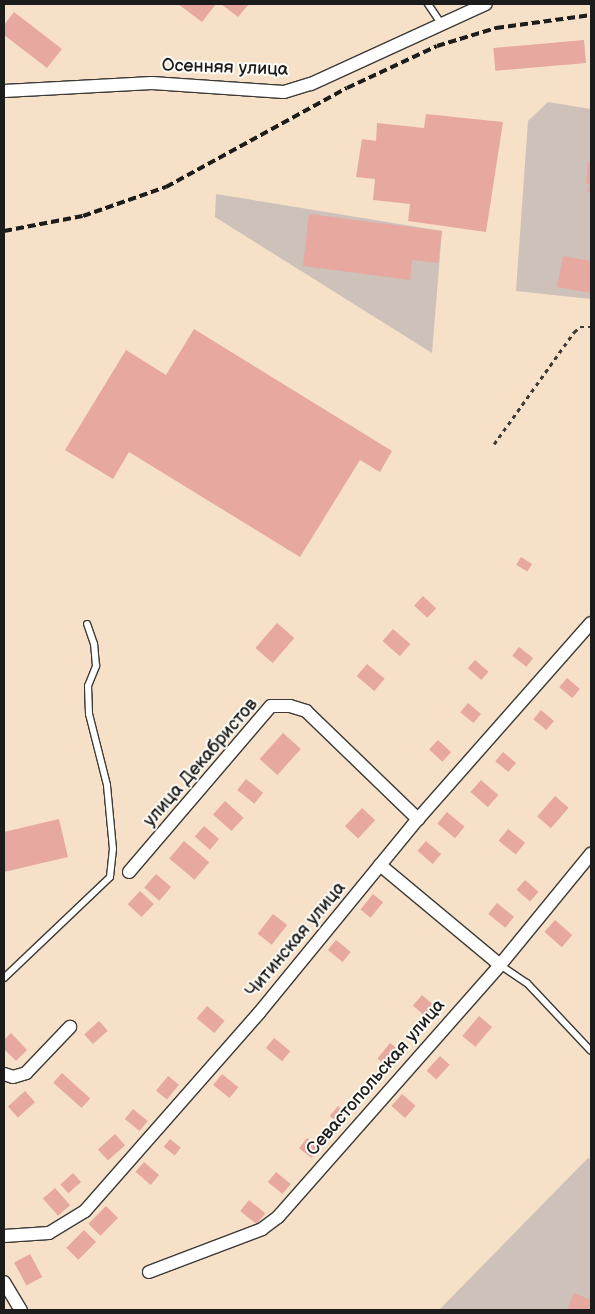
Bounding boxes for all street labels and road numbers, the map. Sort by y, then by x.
street label: Осенняя улица [161,55,289,81]
street label: улица Декабристов [139,694,263,832]
street label: Читинская улица [241,878,351,1002]
street label: Севастопольская улица [302,995,450,1161]

